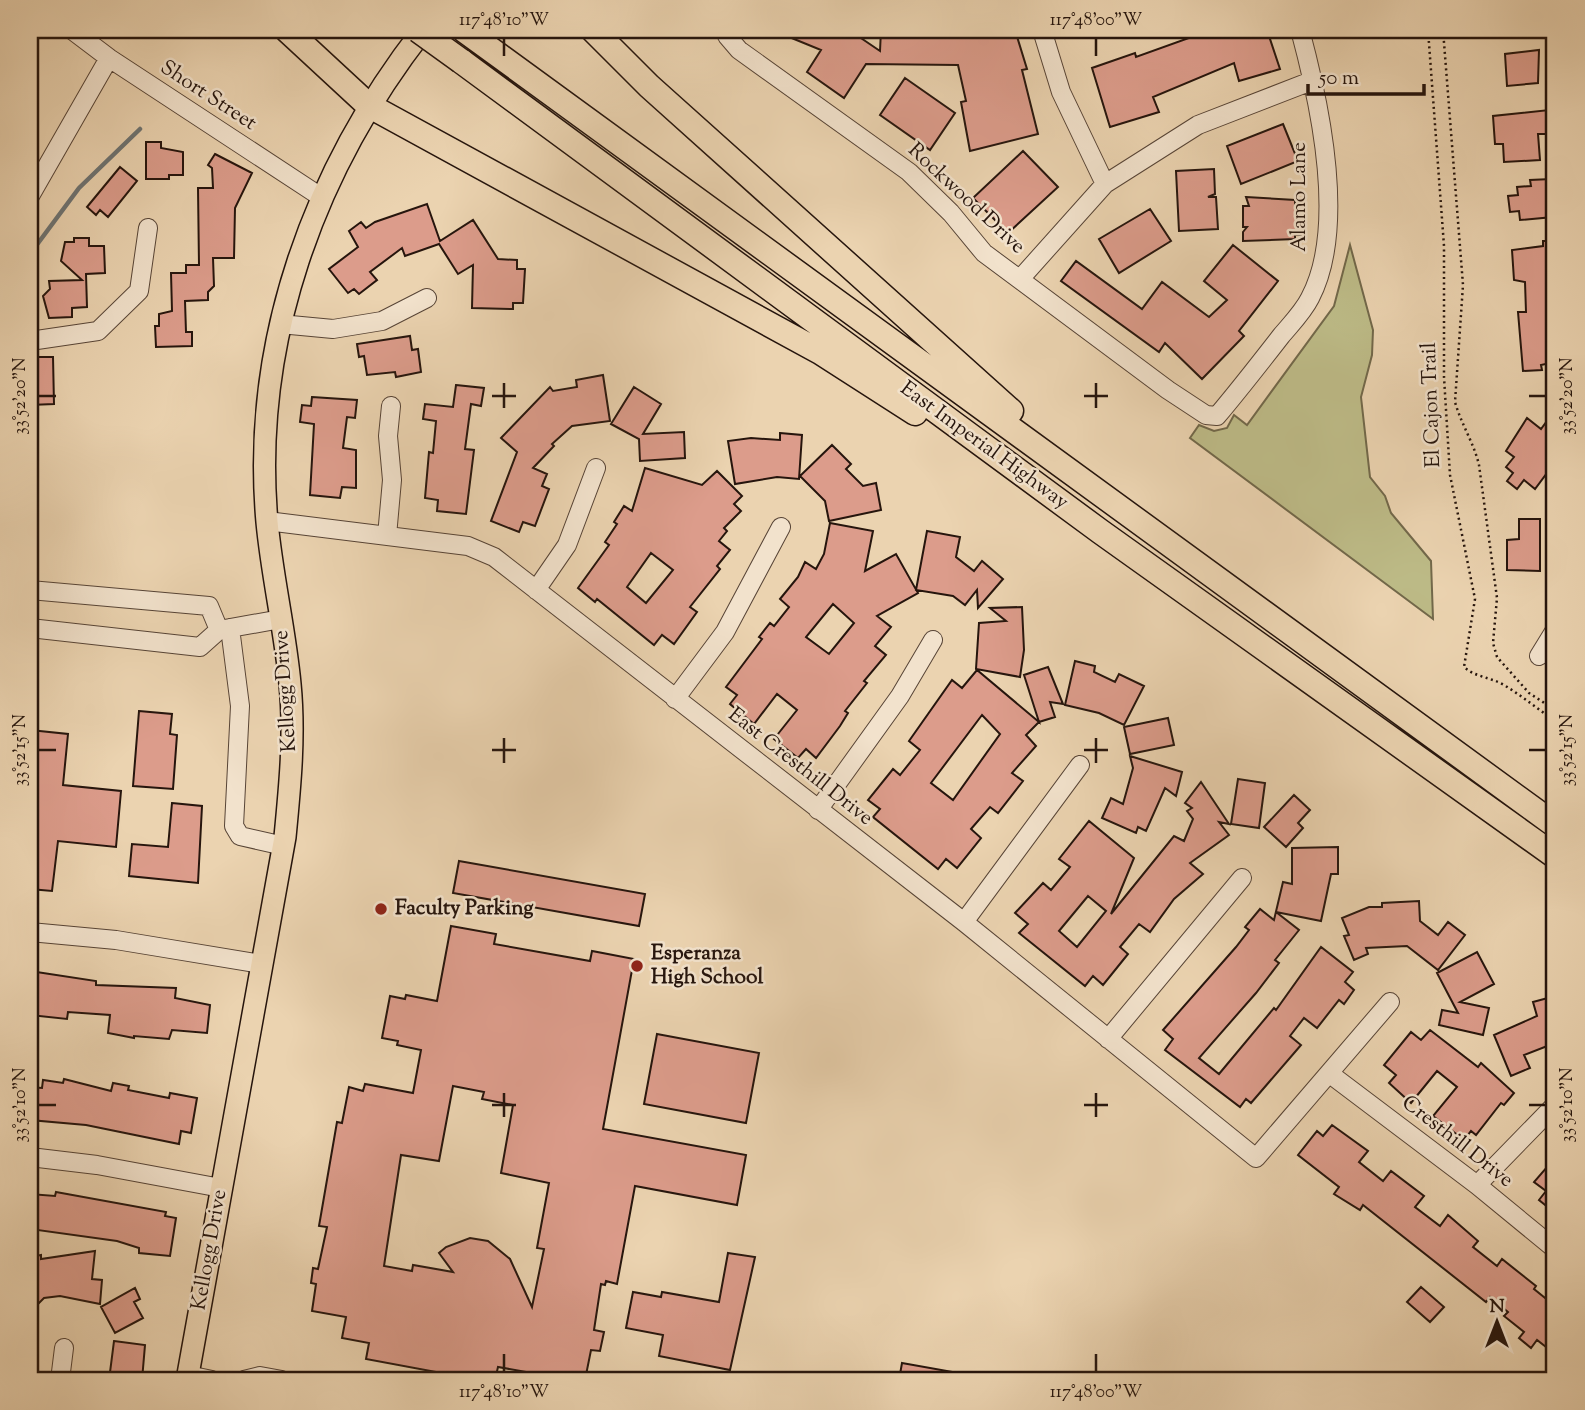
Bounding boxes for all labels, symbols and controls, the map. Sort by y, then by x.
text: 117°48'10"W [459,8,549,34]
text: 117°48'00"W [1050,8,1142,34]
scale bar [1308,52,1424,96]
street label: Short Street [154,53,262,139]
text: 50 m [1318,64,1359,94]
street label: Rockwood Drive [900,136,1032,262]
street label: Alamo Lane [1285,142,1315,252]
street label: El Cajon Trail [1415,342,1449,468]
text: 33°52'20"N [8,357,34,435]
text: 33°52'20"N [1555,357,1581,435]
street label: East Imperial Highway [893,374,1075,518]
street label: Kellogg Drive [267,629,305,753]
street label: East Cresthill Drive [721,701,879,833]
text: 33°52'15"N [8,714,34,786]
text: 33°52'15"N [1555,714,1581,786]
place label: Faculty Parking [395,894,534,924]
marker: Faculty Parking [373,901,389,917]
place label: Esperanza High School [651,939,763,993]
marker: Esperanza High School [629,958,645,974]
text: 33°52'10"N [8,1067,34,1143]
text: 33°52'10"N [1555,1067,1581,1143]
street label: Cresthill Drive [1395,1089,1519,1195]
street label: Kellogg Drive [185,1187,235,1313]
north arrow [1462,1288,1532,1358]
text: N [1489,1294,1505,1321]
text: 117°48'10"W [459,1380,549,1406]
text: 117°48'00"W [1050,1380,1142,1406]

